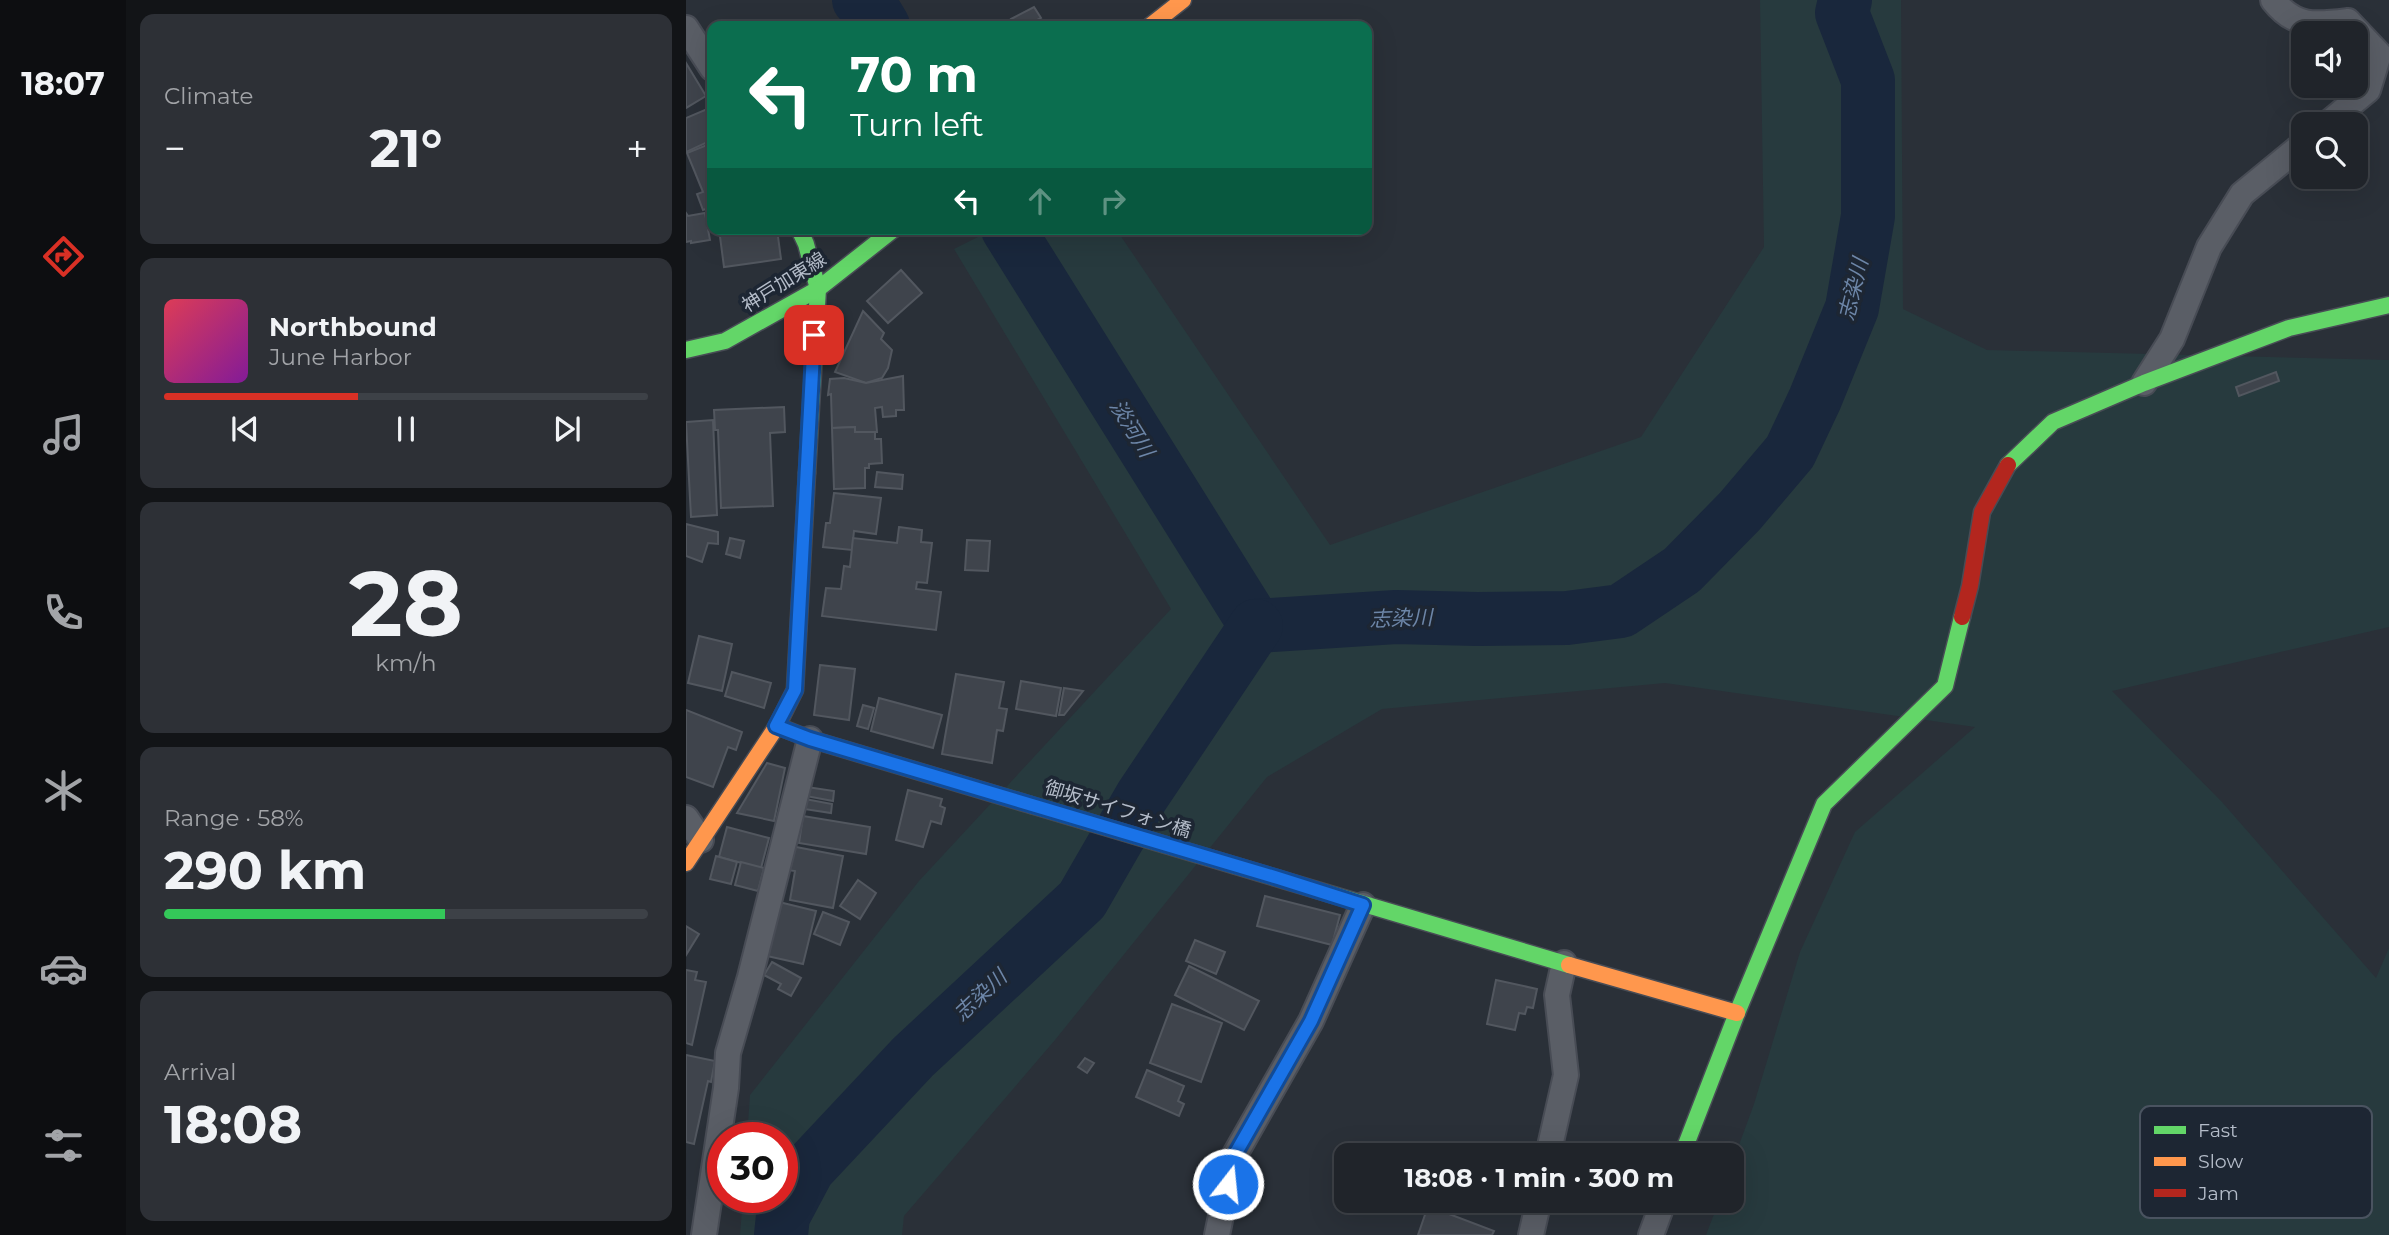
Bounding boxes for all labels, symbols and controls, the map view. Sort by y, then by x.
map controls [2291,21,2368,189]
button: sound [2291,21,2368,98]
text: 70 m [850,45,978,104]
icon: left [735,49,826,140]
text: 18:07 [21,64,105,103]
text: Climate [164,82,253,110]
text: Turn left [850,105,984,144]
button: search [2291,112,2368,189]
text: 21° [370,117,442,180]
text: − [164,125,186,172]
text: + [626,125,648,172]
icon: left [948,182,986,220]
icon: ahead [1021,182,1059,220]
icon: right [1094,182,1132,220]
icon: directions [39,232,88,281]
street label: 神戸加東線 [738,247,830,317]
water label: 志染川 [1833,253,1873,323]
pin [784,305,844,365]
text: Northbound [269,311,437,343]
icon: arrive [795,316,833,354]
text: June Harbor [269,343,412,371]
water label: 淡河川 [1105,395,1160,463]
icon: music [39,410,88,459]
icon: previous [226,410,264,448]
icon: pause [387,410,425,448]
icon: next [548,410,586,448]
text: 28 [349,548,463,659]
icon: phone [39,588,88,637]
water label: 志染川 [1369,604,1435,632]
text: km/h [375,649,437,677]
icon: climate [39,766,88,815]
street label: 御坂サイフォン橋 [1042,776,1194,842]
text: Range · 58% [164,804,304,832]
text: 290 km [164,839,366,902]
icon: car [39,944,88,993]
water label: 志染川 [948,963,1013,1026]
text: Arrival [164,1058,237,1086]
text: 18:08 [164,1093,302,1156]
legend [2140,1106,2372,1218]
text: Fast [2198,1119,2238,1142]
icon: filters [39,1121,88,1170]
speed limit sign: 30 [707,1122,798,1213]
position arrow [1191,1147,1265,1221]
text: Slow [2198,1150,2243,1173]
text: 18:08 · 1 min · 300 m [1404,1162,1674,1194]
text: Jam [2197,1182,2239,1205]

